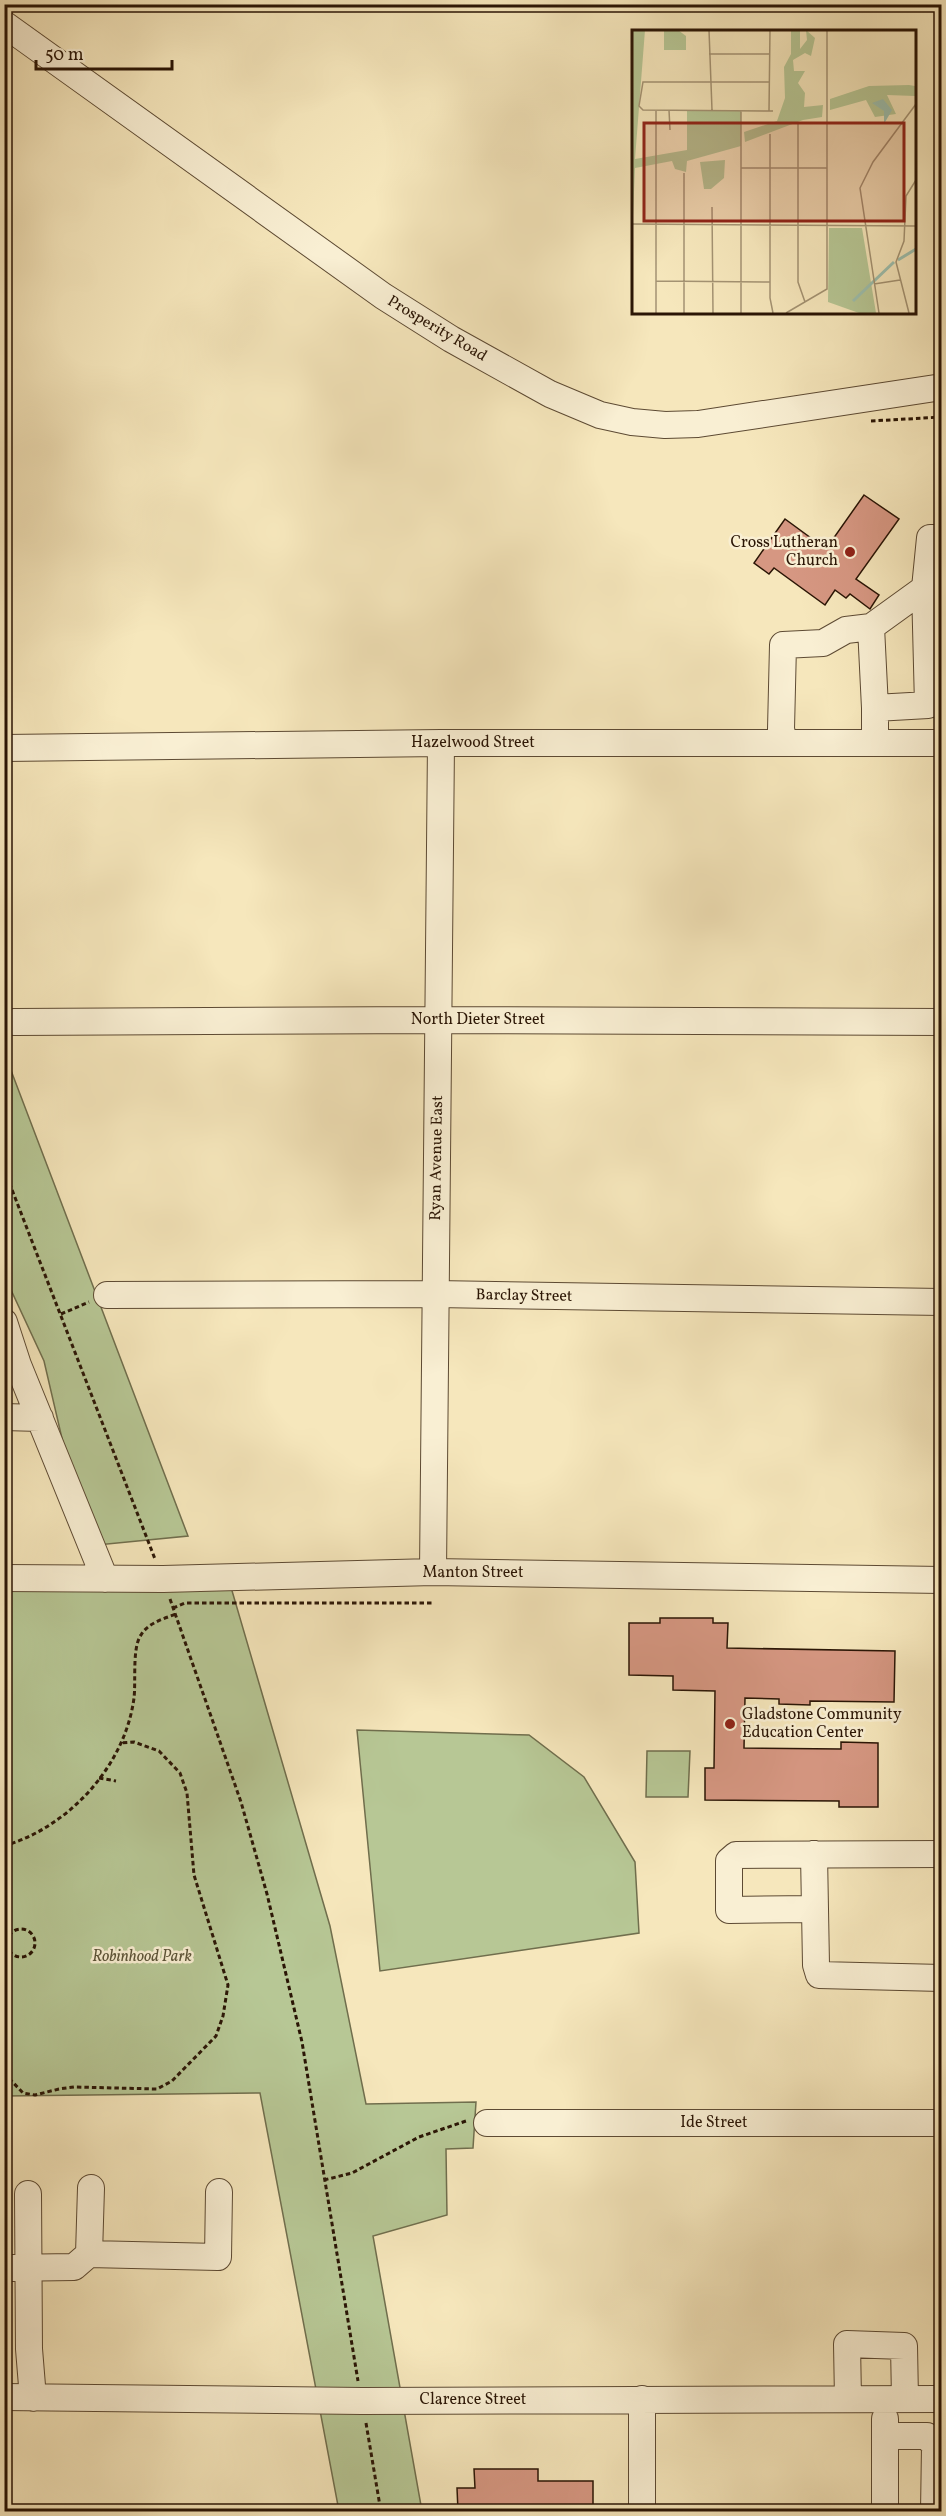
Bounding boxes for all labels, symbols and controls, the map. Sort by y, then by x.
inset map [632,30,916,314]
scale bar [36,33,172,71]
text: 50 m [45,43,84,68]
street label: Prosperity Road [383,291,491,367]
place label: Cross Lutheran Church [730,532,838,572]
marker: Cross Lutheran Church [843,545,857,559]
street label: Hazelwood Street [411,732,535,754]
street label: North Dieter Street [411,1009,546,1031]
street label: Ryan Avenue East [425,1095,449,1221]
street label: Barclay Street [475,1284,573,1308]
street label: Manton Street [422,1562,524,1584]
place label: Gladstone Community Education Center [742,1704,902,1744]
marker: Gladstone Community Education Center [723,1717,737,1731]
park label: Robinhood Park [92,1946,192,1968]
street label: Ide Street [680,2112,748,2134]
street label: Clarence Street [420,2389,527,2411]

